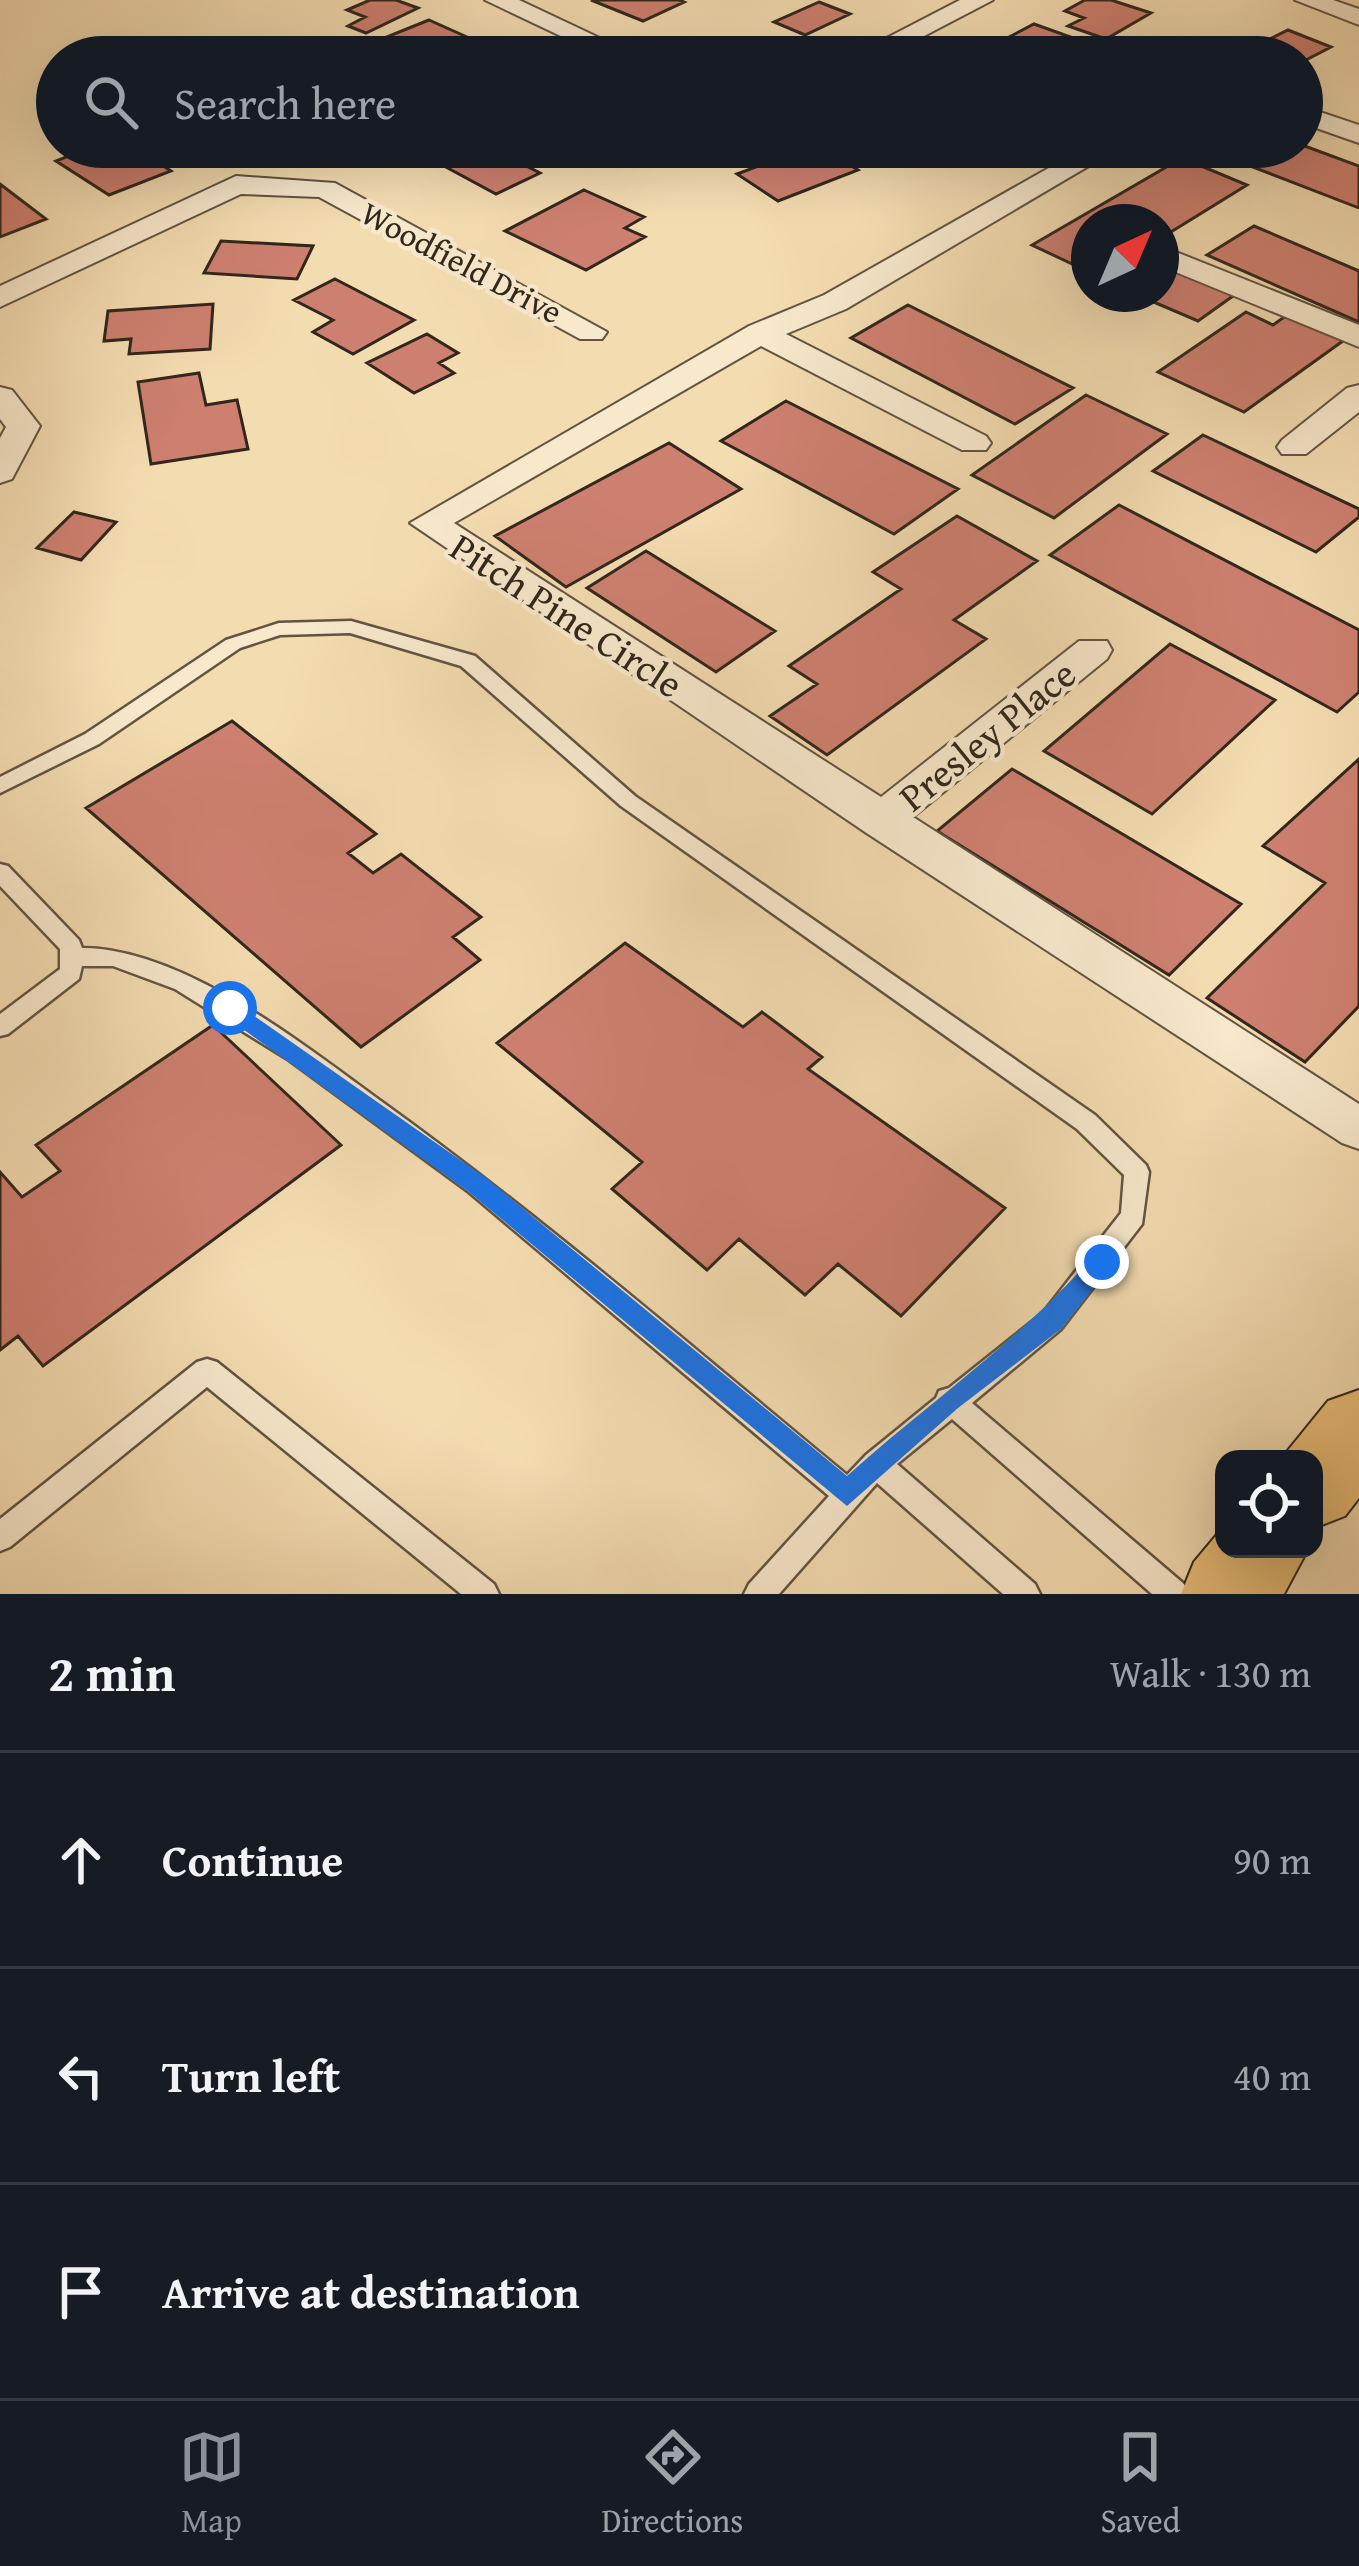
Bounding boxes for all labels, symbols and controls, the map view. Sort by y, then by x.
search box [36,36,1323,168]
icon: search [78,69,144,135]
text: Search here [174,70,396,135]
street label: Woodfield Drive [353,189,571,335]
north arrow [1071,204,1179,312]
street label: Pitch Pine Circle [440,518,695,711]
street label: Presley Place [886,645,1088,824]
route start [203,981,257,1035]
route end [1075,1235,1129,1289]
map controls [1215,1450,1323,1558]
button: locate [1215,1450,1323,1558]
text: 2 min [48,1635,175,1710]
text: Walk · 130 m [1110,1644,1311,1701]
icon: ahead [48,1827,114,1893]
text: Continue [162,1827,343,1892]
text: 90 m [1233,1831,1311,1888]
icon: left [48,2043,114,2109]
text: Turn left [162,2043,340,2108]
text: 40 m [1233,2047,1311,2104]
icon: arrive [48,2259,114,2325]
text: Arrive at destination [162,2259,580,2324]
tab: Map [179,2424,245,2544]
tab: Directions [602,2424,743,2544]
tab: Saved [1101,2424,1180,2544]

